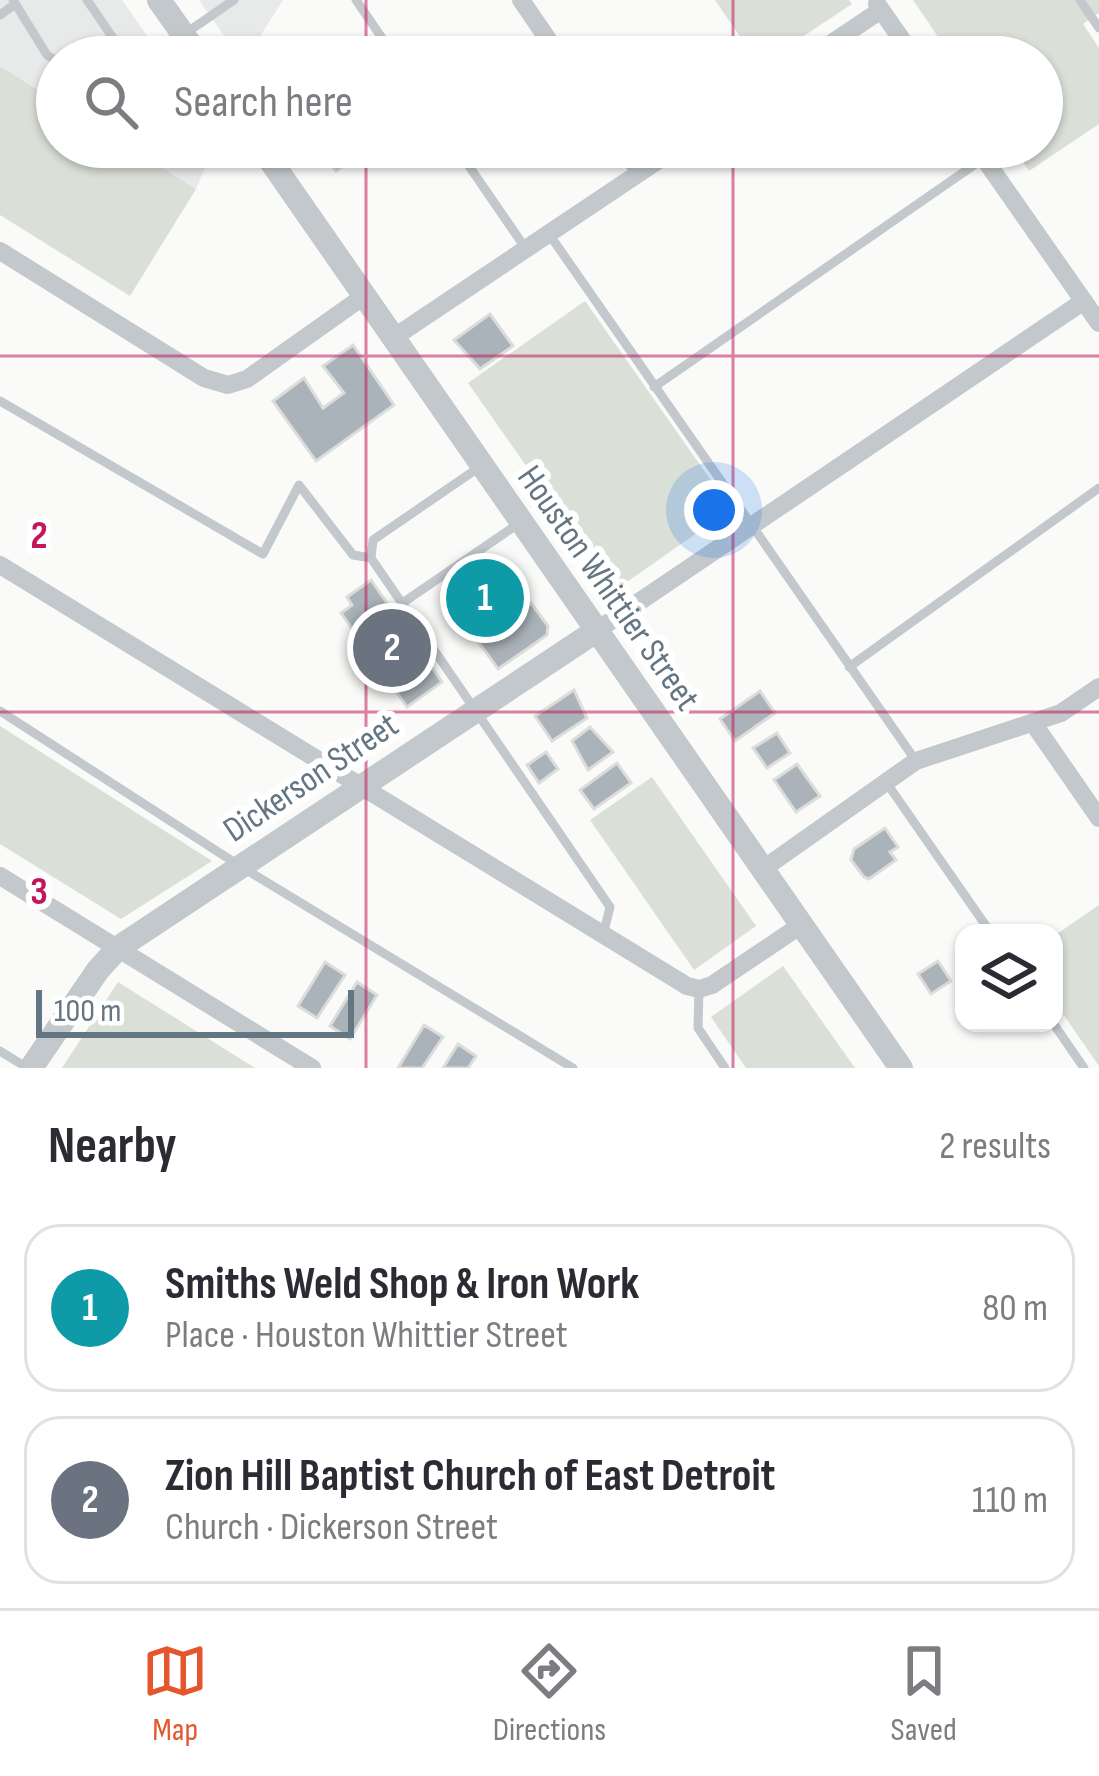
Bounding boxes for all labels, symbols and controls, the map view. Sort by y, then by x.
search box [36,36,1063,168]
icon: search [78,69,144,135]
text: Search here [174,75,353,130]
street label: Houston Whittier Street [508,458,708,719]
your location [684,480,744,540]
text: 2 [30,513,48,560]
pin: 1 [446,553,524,643]
pin: 2 [353,603,431,693]
street label: Dickerson Street [216,704,407,852]
text: 3 [30,869,48,916]
map controls [955,924,1063,1032]
button: layers [955,924,1063,1032]
scale bar [36,984,354,1037]
text: 100 m [54,991,121,1031]
text: Nearby [48,1116,177,1177]
text: 2 results [939,1123,1051,1170]
text: Smiths Weld Shop & Iron Work [165,1257,639,1312]
text: 1 [82,1285,98,1332]
text: 80 m [982,1285,1048,1332]
text: Place · Houston Whittier Street [165,1312,568,1359]
text: Zion Hill Baptist Church of East Detroit [165,1449,775,1504]
text: 2 [81,1477,99,1524]
text: 110 m [972,1477,1048,1524]
text: Church · Dickerson Street [165,1504,498,1551]
tab: Map [142,1638,208,1750]
tab: Directions [493,1638,606,1750]
tab: Saved [891,1638,957,1750]

